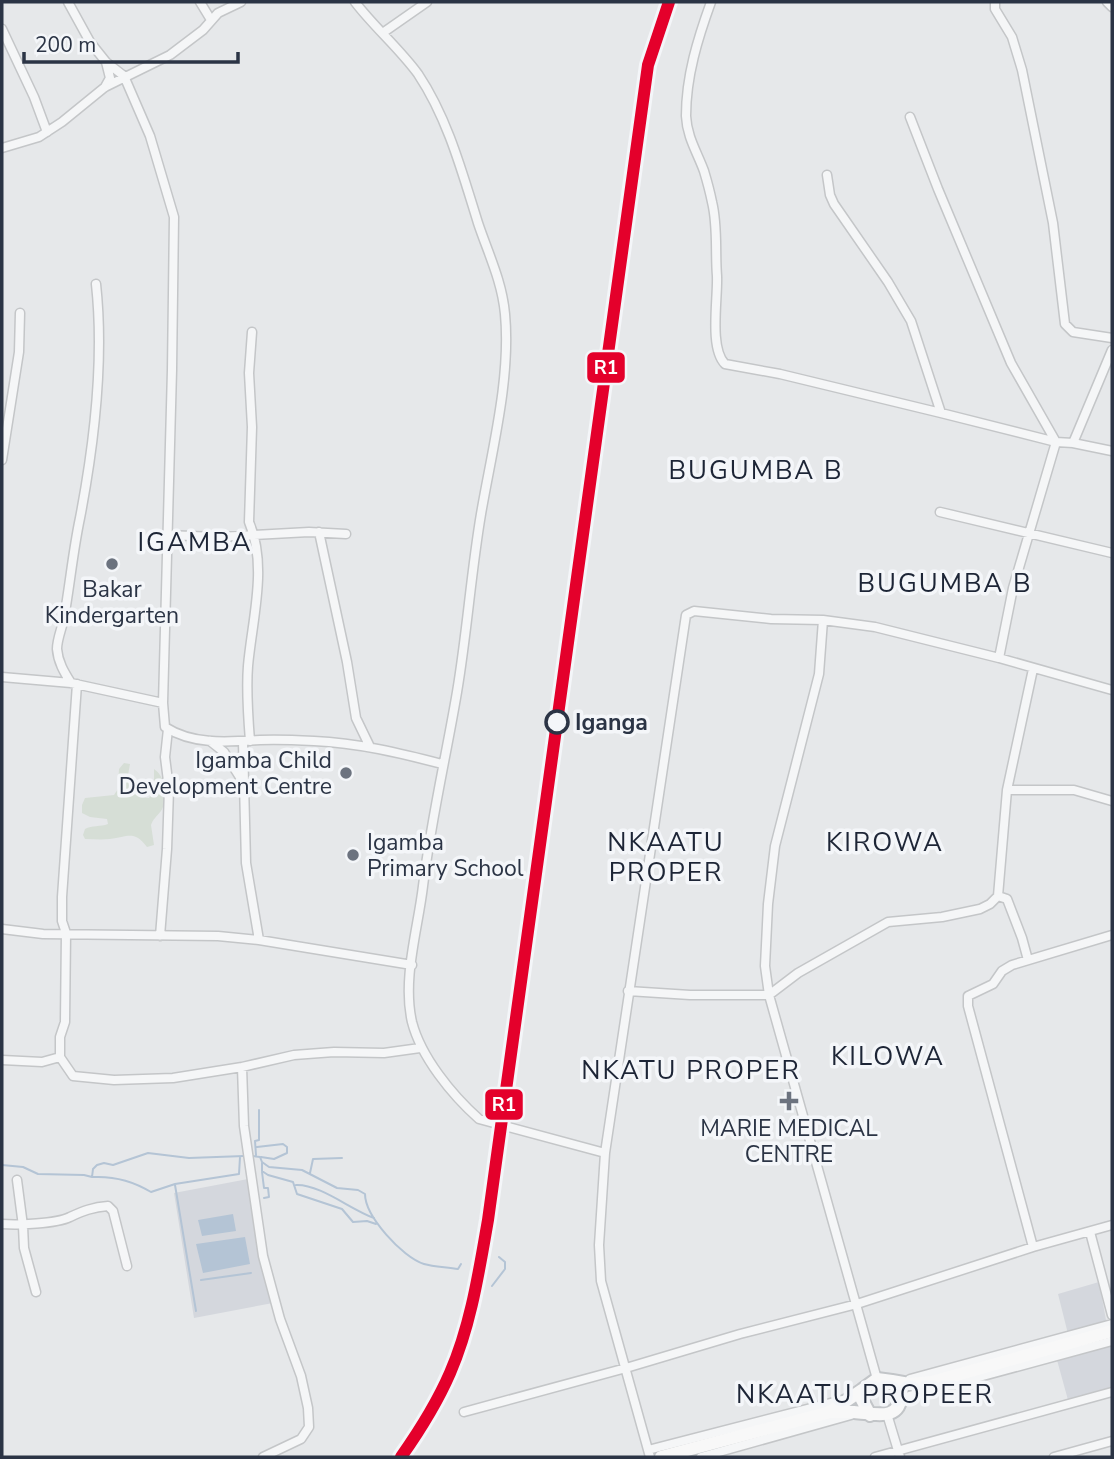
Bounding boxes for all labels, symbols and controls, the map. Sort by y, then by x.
scale bar [24,21,238,65]
text: 200 m [35,31,96,59]
line badge: R1 [586,351,626,384]
text: R1 [594,355,618,381]
district label: BUGUMBA B [668,453,844,488]
district label: IGAMBA [137,525,253,560]
marker: Bakar Kindergarten [104,556,120,572]
district label: BUGUMBA B [857,566,1033,601]
place label: Bakar Kindergarten [45,574,179,631]
place label: Iganga [575,707,648,738]
marker: Iganga [545,710,569,734]
place label: Igamba Child Development Centre [119,745,332,802]
marker: Igamba Child Development Centre [338,765,354,781]
district label: NKAATU PROPER [607,825,725,890]
district label: KIROWA [826,825,944,860]
place label: Igamba Primary School [367,827,524,884]
marker: Igamba Primary School [345,847,361,863]
district label: KILOWA [831,1039,945,1074]
district label: NKATU PROPER [581,1053,801,1088]
line badge: R1 [484,1088,524,1121]
marker: MARIE MEDICAL CENTRE [779,1091,799,1111]
text: R1 [492,1092,516,1118]
place label: MARIE MEDICAL CENTRE [700,1113,878,1170]
district label: NKAATU PROPEER [736,1377,994,1412]

